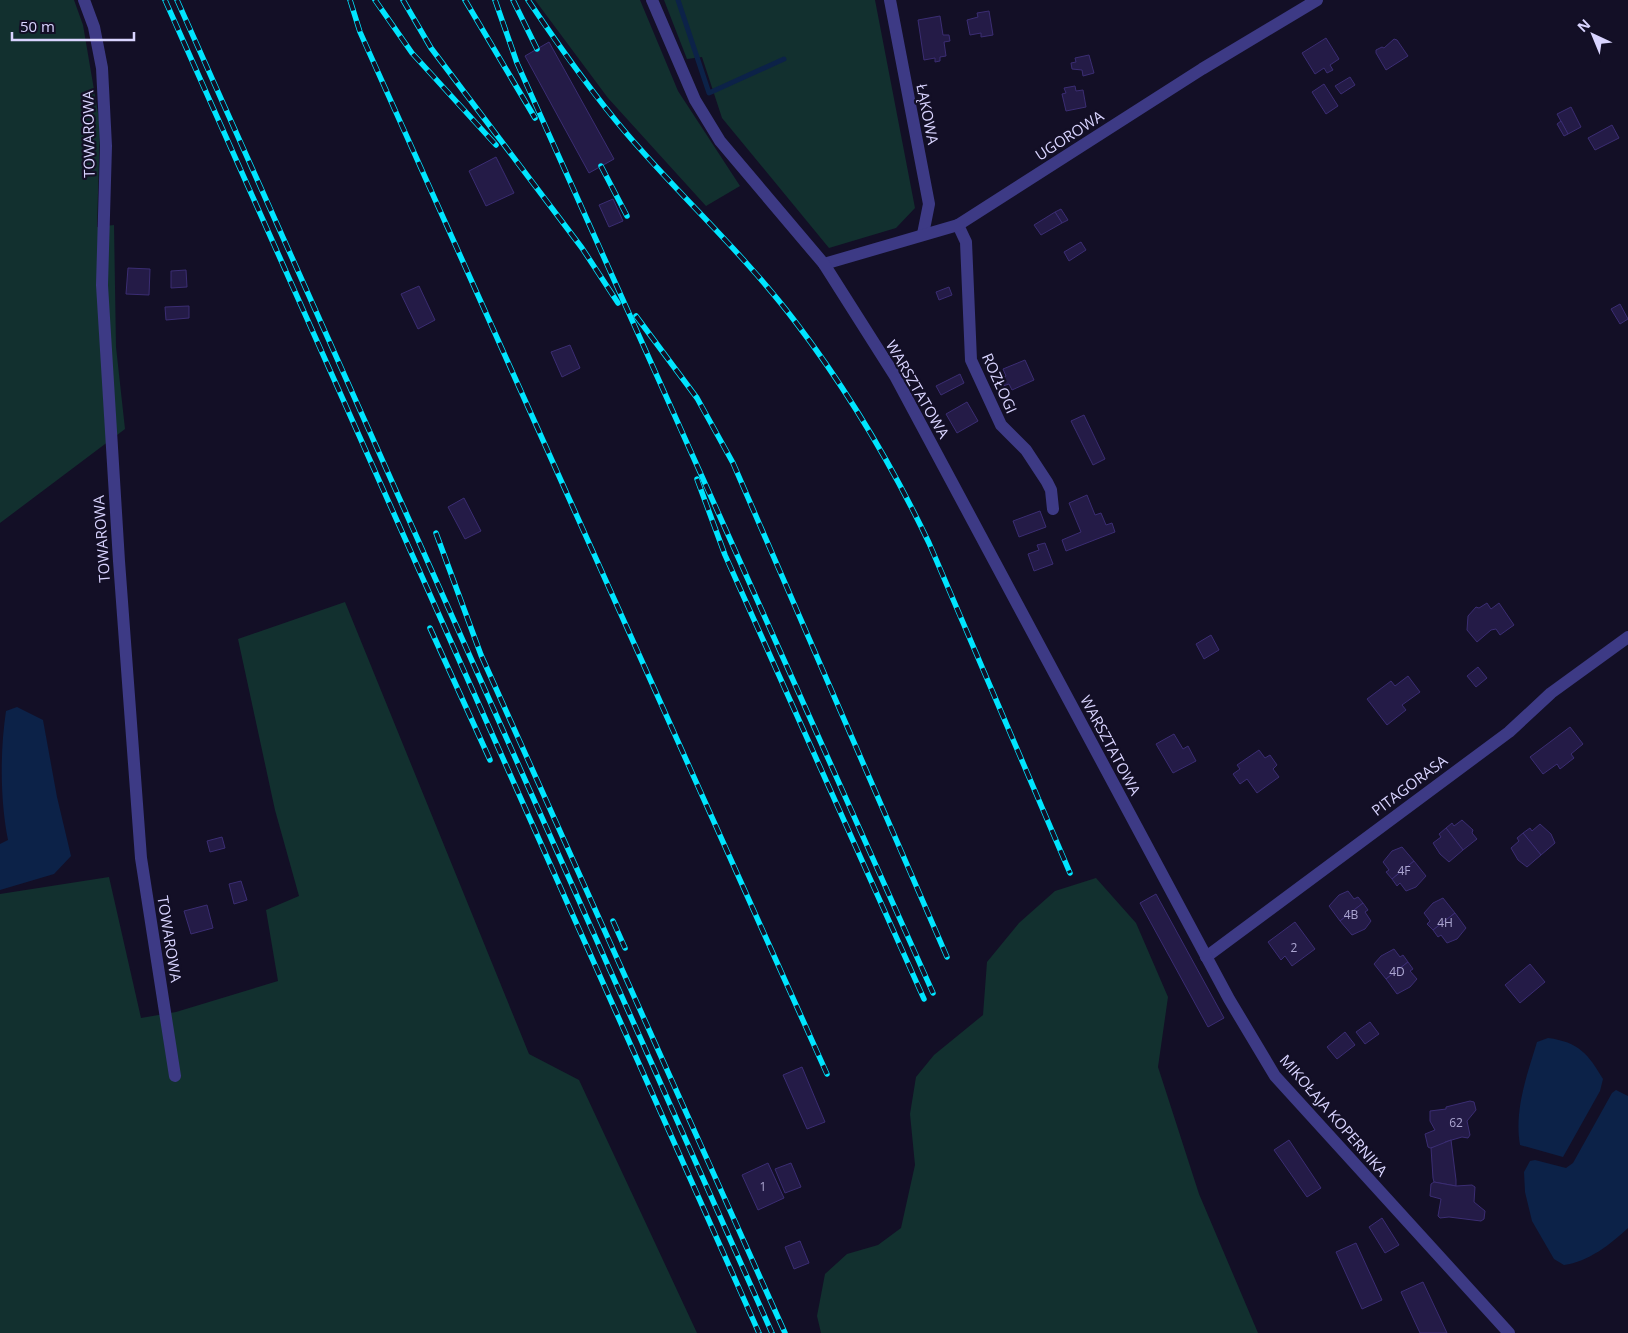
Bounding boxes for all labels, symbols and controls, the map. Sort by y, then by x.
scale bar [12,10,135,42]
north arrow [1568,10,1618,60]
text: N [1573,14,1594,36]
text: 50 m [20,16,55,36]
street label: ŁĄKOWA [912,82,944,147]
street label: TOWAROWA [77,90,99,178]
street label: UGOROWA [1031,105,1107,165]
street label: WARSZTATOWA [882,336,955,442]
street label: ROZŁOGI [978,350,1022,416]
street label: TOWAROWA [88,494,114,583]
street label: WARSZTATOWA [1076,692,1146,799]
street label: PITAGORASA [1367,750,1451,820]
house number: 4F [1397,862,1411,879]
street label: TOWAROWA [153,894,187,984]
house number: 4B [1344,906,1359,923]
house number: 4H [1437,914,1453,931]
house number: 2 [1291,939,1298,956]
house number: 4D [1389,963,1405,980]
street label: MIKOŁAJA KOPERNIKA [1276,1050,1393,1180]
house number: 62 [1449,1114,1463,1131]
house number: 1 [760,1178,766,1195]

